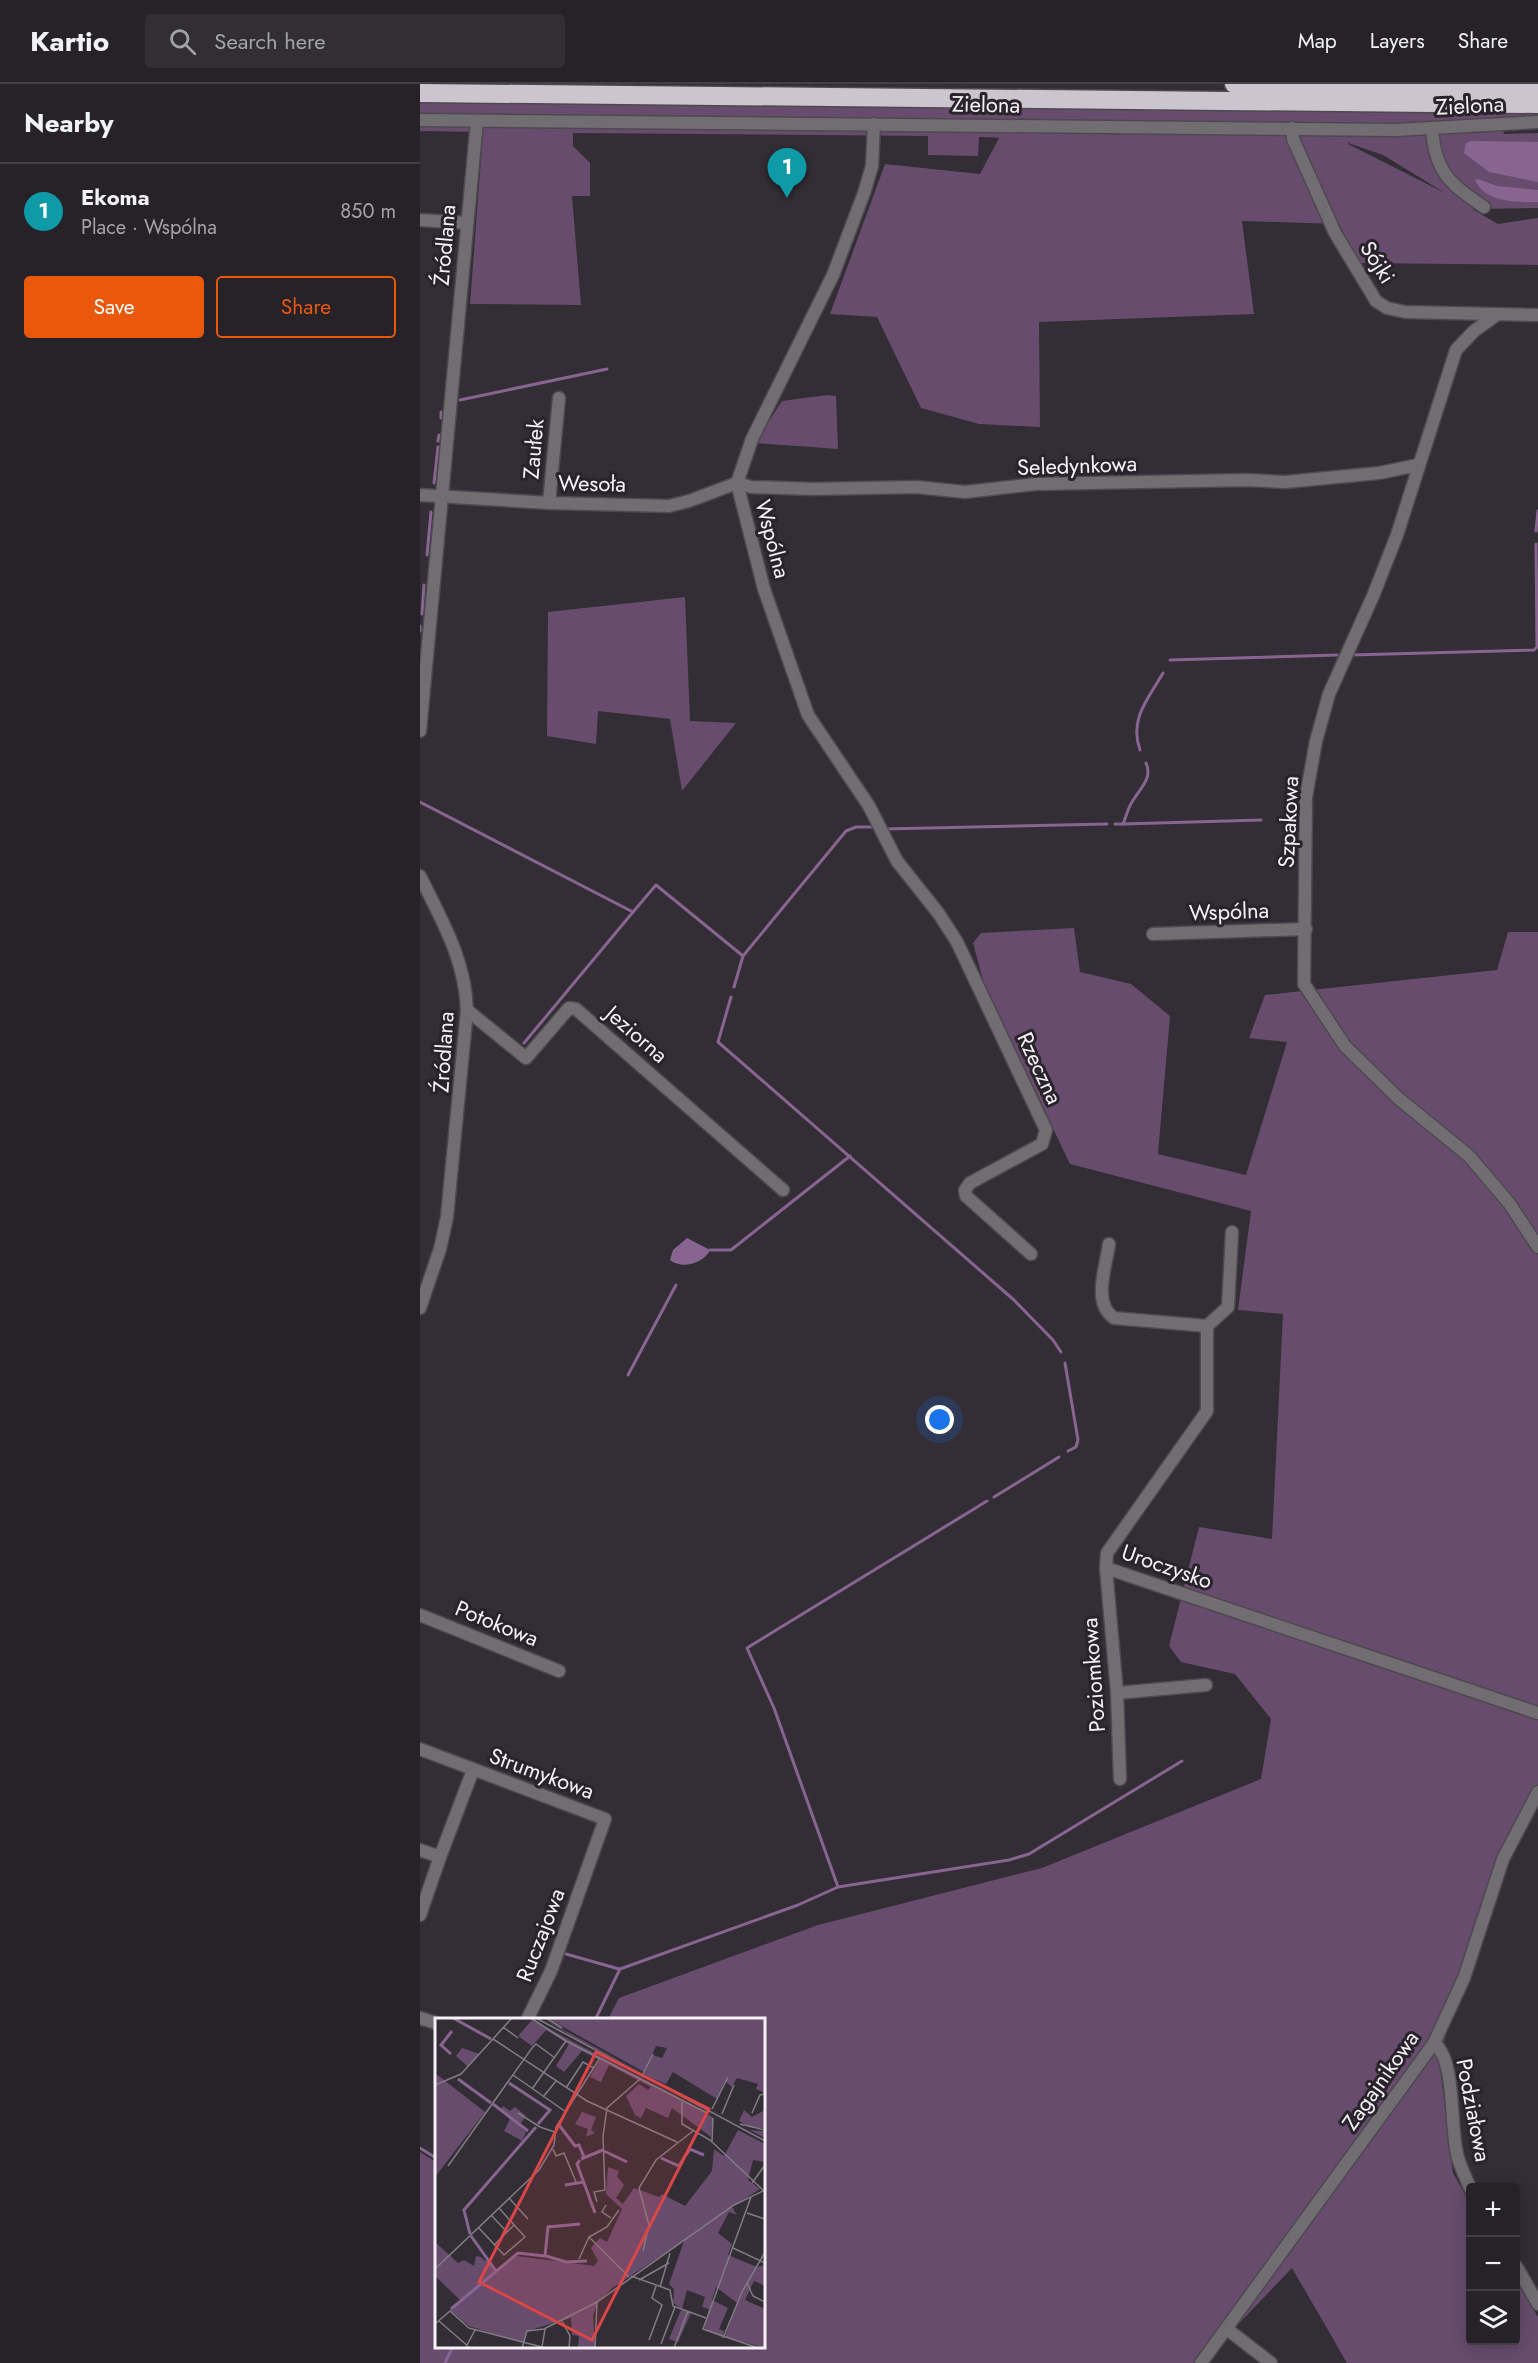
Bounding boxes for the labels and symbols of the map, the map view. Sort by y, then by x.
street label: Zielona [952,87,1020,121]
street label: Zielona [1435,87,1505,123]
pin: 1 [768,148,806,198]
street label: Źródlana [425,203,463,287]
street label: Sójki [1353,234,1403,290]
street label: Zaułek [514,417,552,480]
street label: Seledynkowa [1016,447,1138,483]
street label: Wesoła [558,466,626,500]
street label: Wspólna [747,496,799,582]
street label: Szpakowa [1270,775,1306,869]
street label: Wspólna [1188,894,1270,928]
street label: Jeziorna [596,996,675,1070]
street label: Źródlana [424,1010,462,1094]
street label: Rzeczna [1009,1027,1071,1109]
your location [925,1405,954,1434]
street label: Uroczysko [1117,1536,1217,1596]
street label: Potokowa [451,1592,543,1654]
street label: Poziomkowa [1073,1617,1113,1733]
street label: Strumykowa [485,1739,599,1807]
street label: Ruczajowa [508,1884,572,1986]
inset map [435,2018,765,2348]
street label: Zagajnikowa [1334,2024,1426,2136]
street label: Podziałowa [1448,2056,1500,2164]

